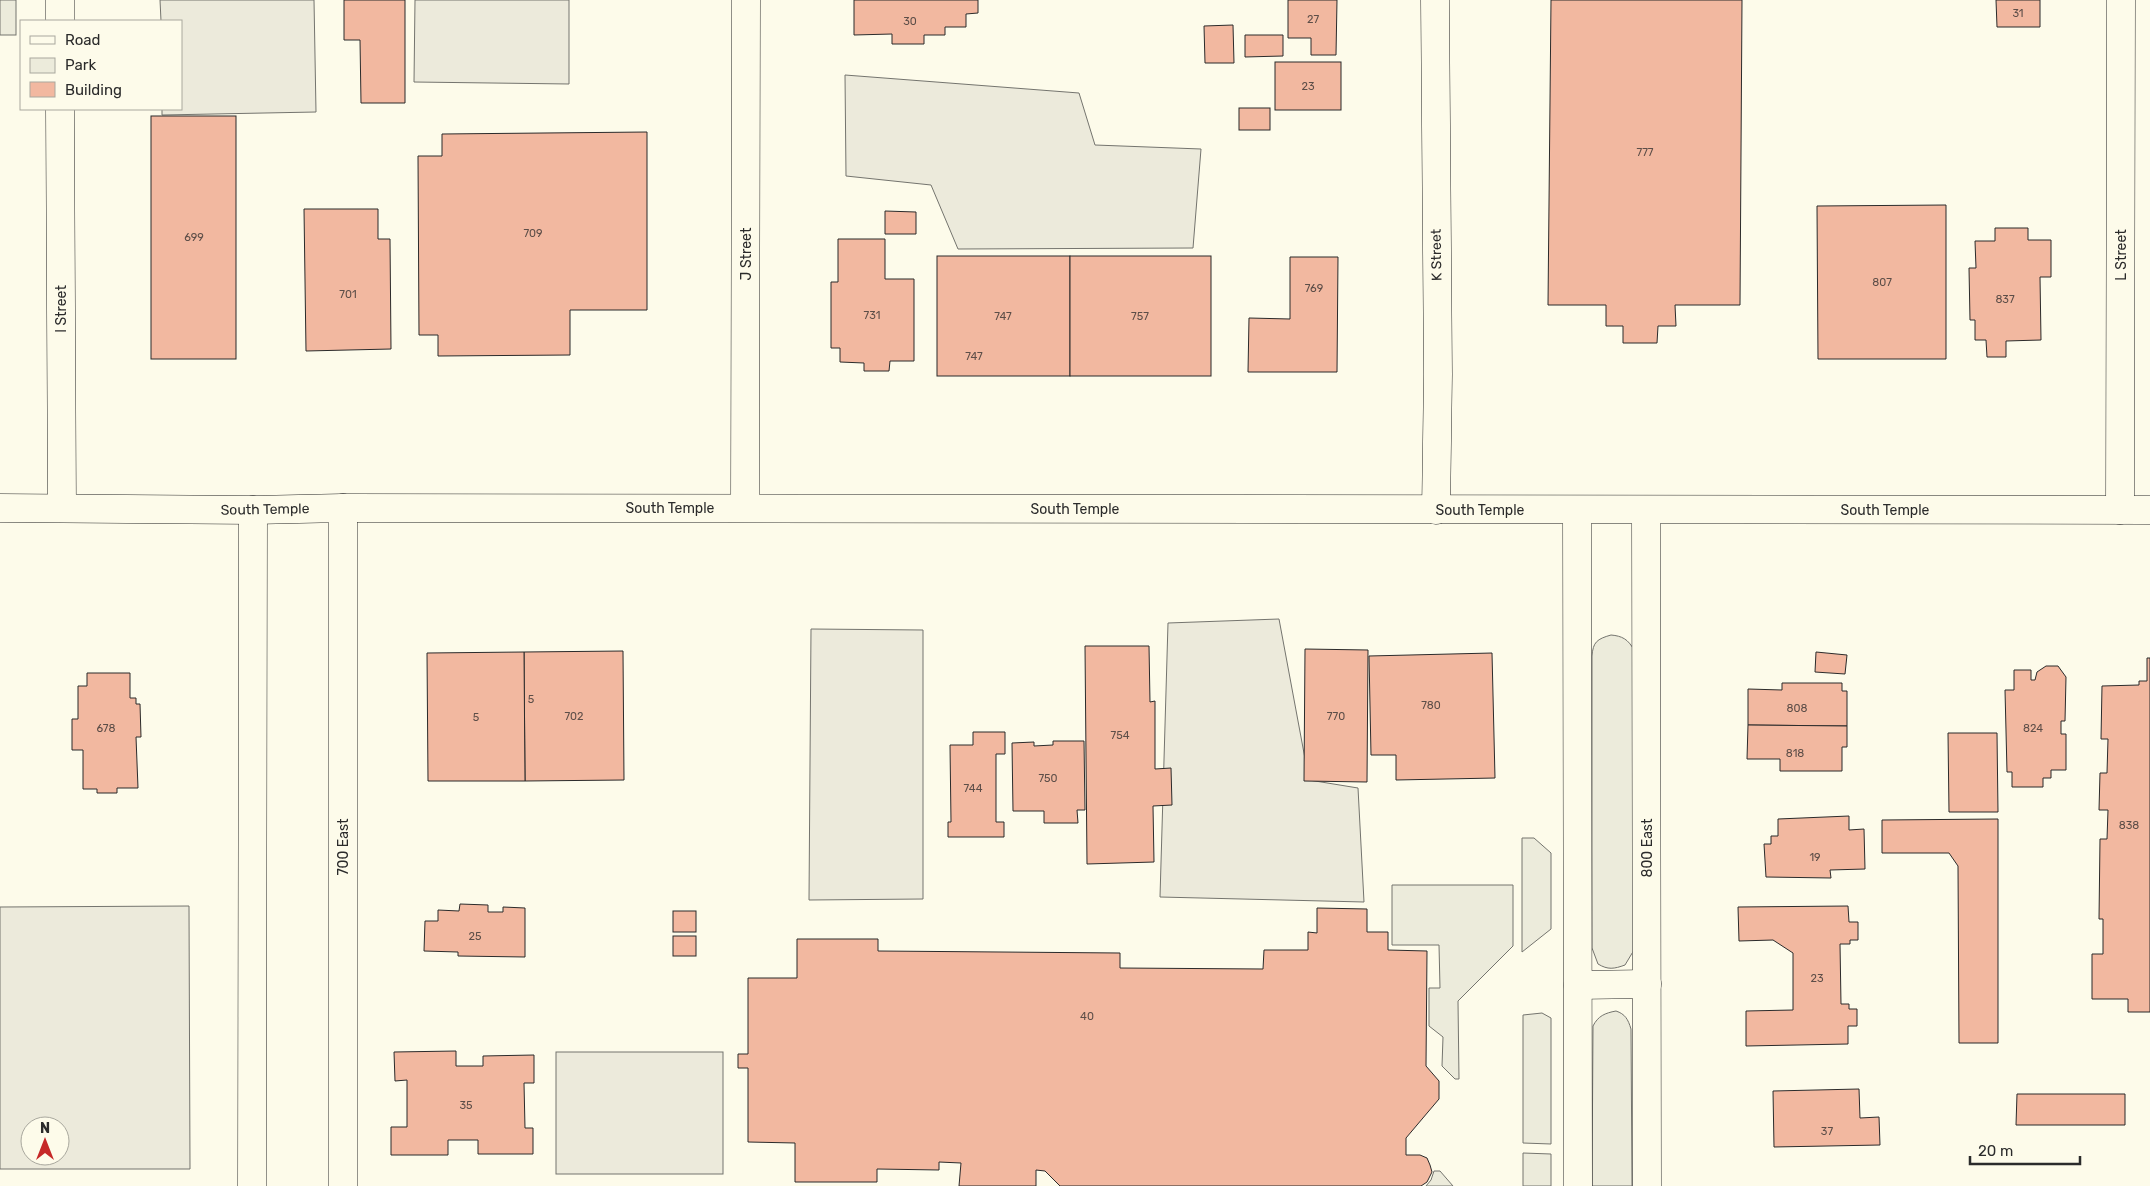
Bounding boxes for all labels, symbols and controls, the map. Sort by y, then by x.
house number: 31 [2012,7,2024,20]
house number: 27 [1307,13,1319,26]
house number: 30 [903,15,917,28]
legend [20,20,182,110]
text: Road [65,31,101,49]
text: Park [65,56,96,74]
house number: 23 [1301,80,1315,93]
text: Building [65,81,122,99]
house number: 777 [1637,146,1654,159]
house number: 709 [523,227,543,240]
street label: J Street [738,227,755,280]
street label: K Street [1428,228,1445,281]
street label: L Street [2113,229,2130,281]
house number: 699 [184,231,204,244]
house number: 807 [1872,276,1892,289]
house number: 769 [1305,282,1323,295]
street label: I Street [53,285,70,333]
house number: 701 [339,288,357,301]
house number: 837 [1995,293,2015,306]
house number: 731 [864,309,880,322]
house number: 747 [994,310,1012,323]
house number: 757 [1131,310,1149,323]
house number: 747 [965,350,983,363]
street label: South Temple [220,500,310,519]
street label: South Temple [626,500,715,517]
street label: South Temple [1031,501,1120,518]
street label: South Temple [1436,502,1525,519]
street label: South Temple [1841,502,1930,519]
house number: 5 [528,693,535,706]
house number: 780 [1421,699,1441,712]
house number: 808 [1787,702,1807,715]
house number: 702 [564,710,584,723]
house number: 770 [1327,710,1345,723]
house number: 5 [473,711,480,724]
house number: 678 [97,722,115,735]
house number: 824 [2023,722,2043,735]
house number: 754 [1110,729,1130,742]
house number: 818 [1786,747,1804,760]
house number: 750 [1038,772,1058,785]
house number: 744 [964,782,983,795]
street label: 700 East [335,818,352,876]
street label: 800 East [1639,818,1656,877]
house number: 838 [2119,819,2139,832]
house number: 19 [1809,851,1821,864]
house number: 25 [469,930,482,943]
house number: 23 [1810,972,1824,985]
house number: 40 [1080,1010,1094,1023]
house number: 35 [459,1099,473,1112]
north arrow [20,1116,70,1166]
text: N [40,1120,50,1137]
house number: 37 [1821,1125,1833,1138]
scale bar [1970,1134,2080,1166]
text: 20 m [1978,1142,2013,1160]

